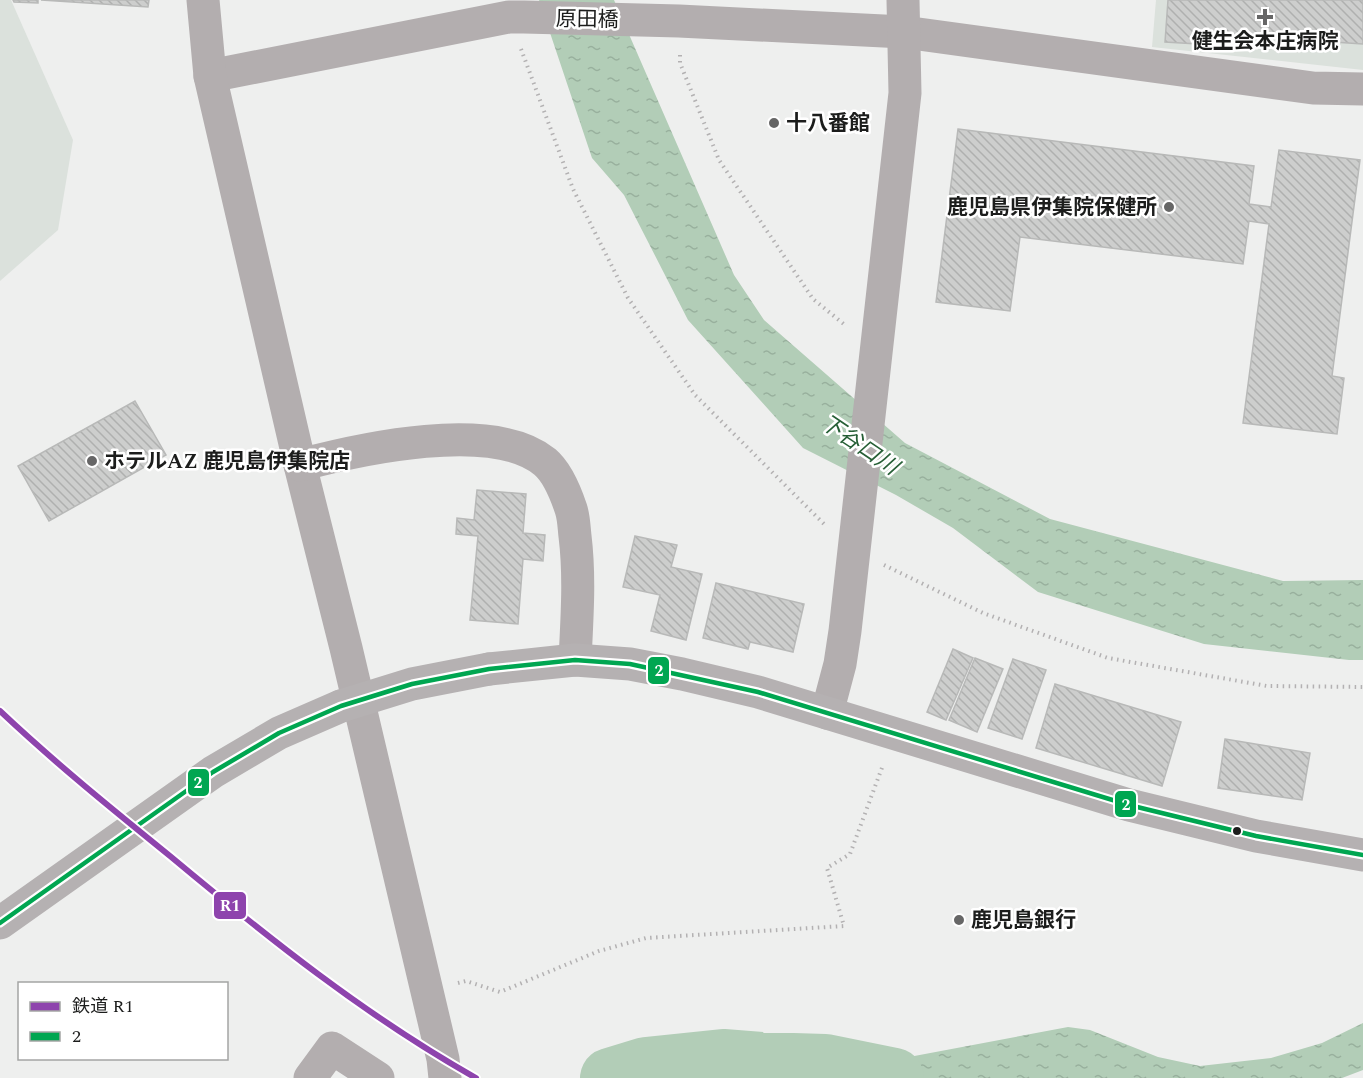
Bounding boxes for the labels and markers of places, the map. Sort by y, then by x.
marker: 健生会本庄病院 [1256,8,1274,26]
place label: 健生会本庄病院 [1192,26,1339,58]
place label: 十八番館 [786,108,870,140]
marker: 十八番館 [767,116,781,130]
place label: 鹿児島県伊集院保健所 [947,192,1157,224]
marker: 鹿児島県伊集院保健所 [1162,200,1176,214]
place label: ホテルAZ 鹿児島伊集院店 [104,446,350,478]
marker: ホテルAZ 鹿児島伊集院店 [85,454,99,468]
unlabelled marker [1231,825,1243,837]
place label: 鹿児島銀行 [971,905,1076,937]
marker: 鹿児島銀行 [952,913,966,927]

